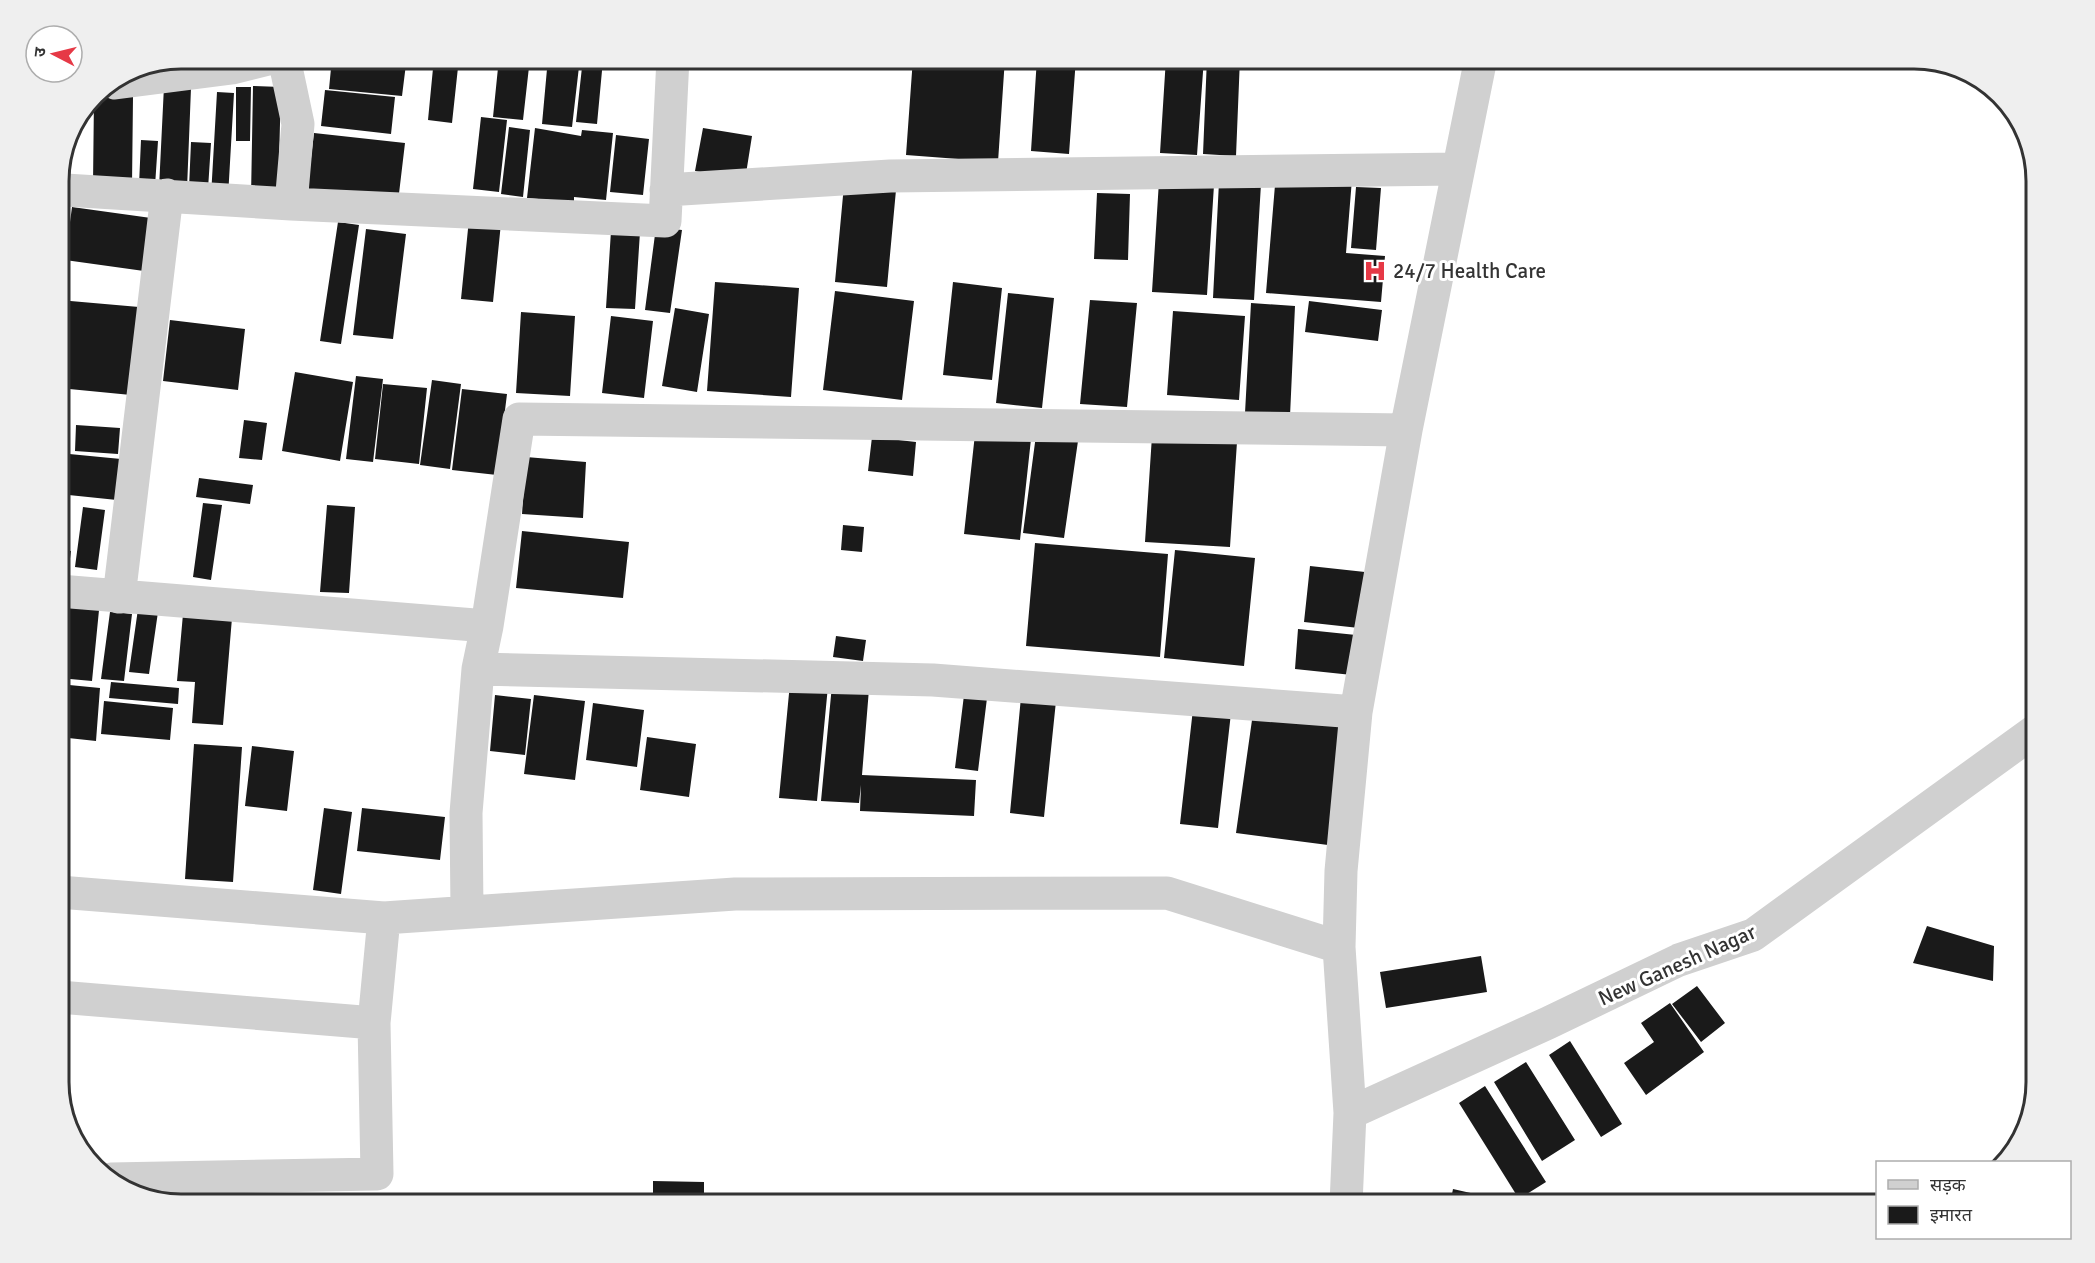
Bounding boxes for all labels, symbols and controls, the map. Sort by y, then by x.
north arrow [24,24,84,84]
text: उ [30,46,51,58]
hospital icon: 24/7 Health Care [1362,258,1388,284]
place label: 24/7 Health Care [1393,258,1546,284]
street label: New Ganesh Nagar [1594,918,1760,1011]
legend [1876,1161,2071,1239]
text: सड़क [1930,1174,1967,1196]
text: इमारत [1930,1204,1973,1226]

